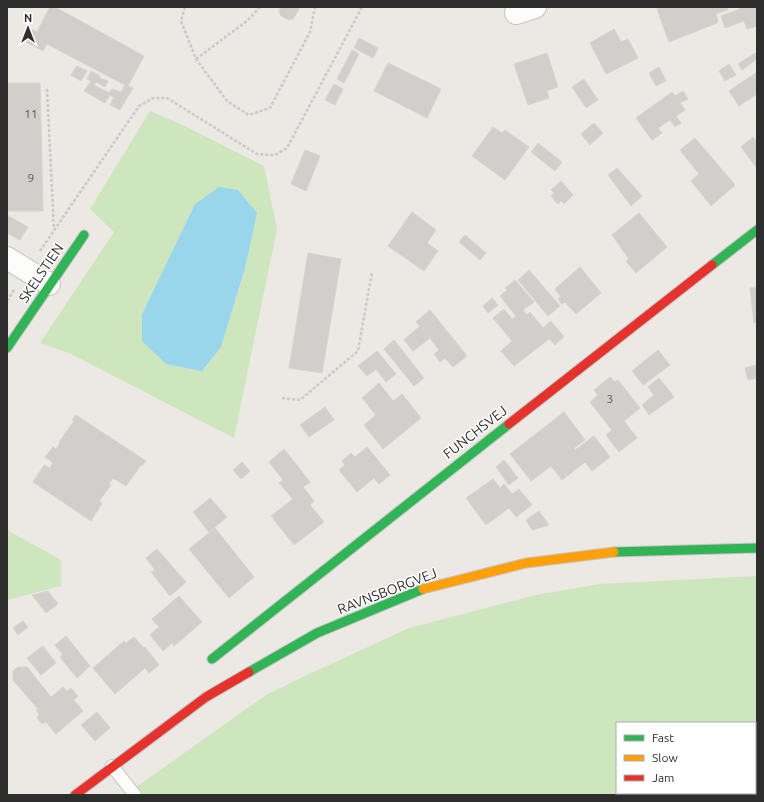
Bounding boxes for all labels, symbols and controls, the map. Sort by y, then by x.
north arrow [8,8,48,48]
text: N [24,12,32,24]
house number: 11 [24,107,38,120]
house number: 9 [28,171,34,184]
street label: SKELSTIEN [15,241,67,305]
house number: 3 [607,392,613,405]
street label: FUNCHSVEJ [440,402,510,462]
street label: RAVNSBORGVEJ [335,565,439,617]
legend [616,722,756,794]
text: Fast [652,731,674,744]
text: Slow [652,751,678,764]
text: Jam [652,771,674,784]

